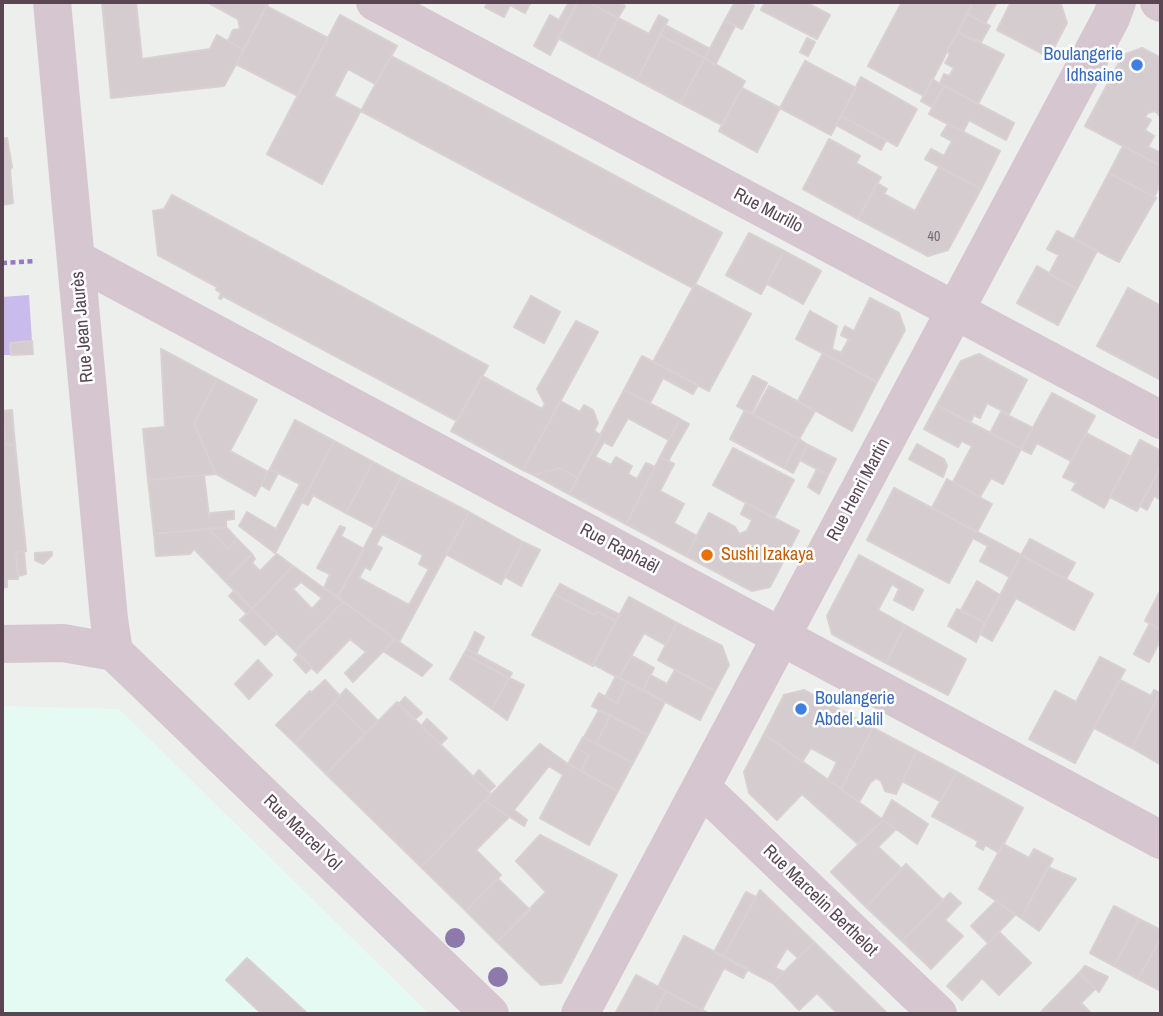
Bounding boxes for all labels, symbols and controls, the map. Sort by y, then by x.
place label: Boulangerie Idhsaine [1043,44,1123,86]
marker: Boulangerie Idhsaine [1129,57,1145,73]
street label: Rue Murillo [730,184,806,238]
house number: 40 [928,229,940,245]
street label: Rue Jean Jaurès [67,270,99,384]
street label: Rue Henri Martin [823,435,895,545]
street label: Rue Raphaël [576,519,662,579]
place label: Sushi Izakaya [721,544,814,566]
marker: Sushi Izakaya [699,547,715,563]
place label: Boulangerie Abdel Jalil [815,688,895,730]
marker: Boulangerie Abdel Jalil [793,701,809,717]
street label: Rue Marcel Yol [259,791,345,875]
street label: Rue Marcelin Berthelot [758,841,882,961]

